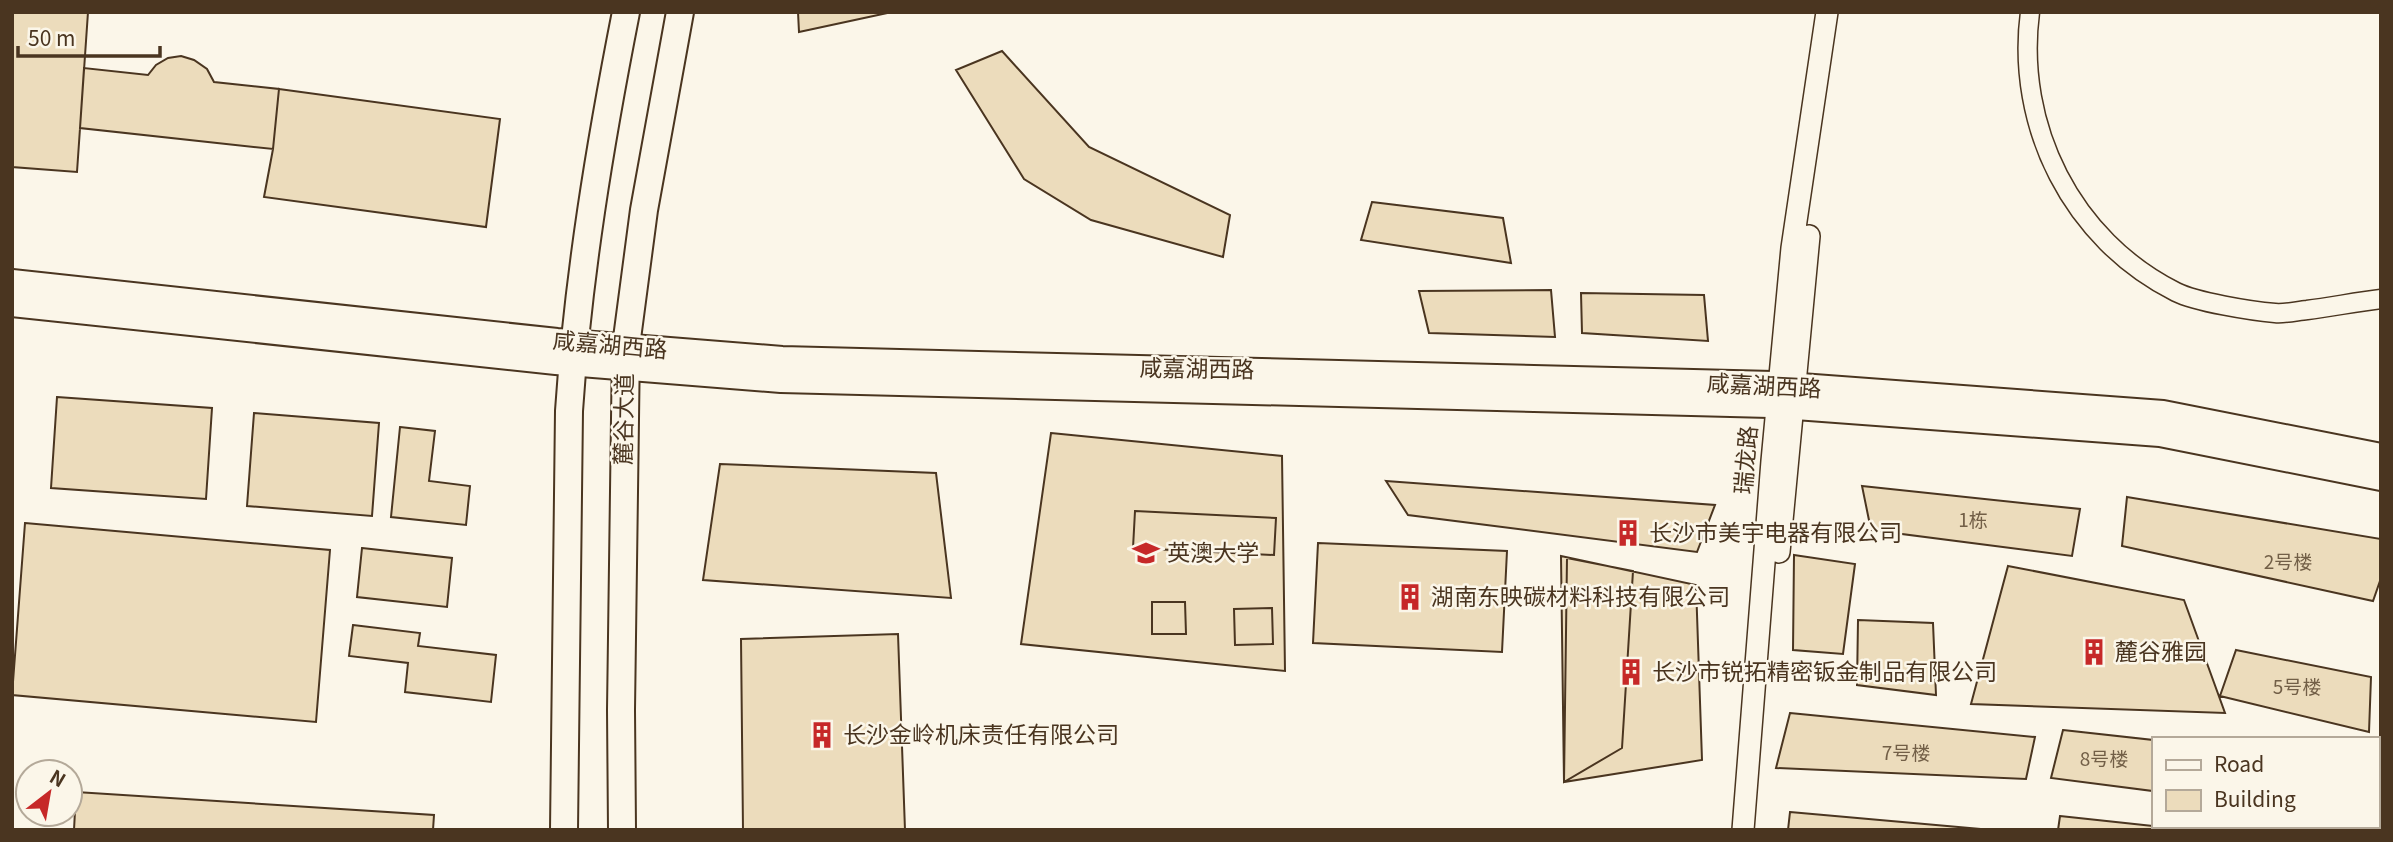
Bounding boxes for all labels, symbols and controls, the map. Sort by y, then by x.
scale bar [18,14,159,58]
text: 50 m [28,22,75,52]
street label: 咸嘉湖西路 [551,321,669,365]
street label: 咸嘉湖西路 [1139,349,1255,385]
street label: 咸嘉湖西路 [1706,364,1822,404]
street label: 麓谷大道 [604,373,640,465]
street label: 瑞龙路 [1724,424,1764,496]
house number: 1栋 [1958,505,1988,532]
place label: 长沙市美宇电器有限公司 [1649,514,1902,548]
building icon: 长沙市美宇电器有限公司 [1613,518,1643,548]
place label: 英澳大学 [1167,534,1259,568]
school or university icon: 英澳大学 [1131,538,1161,568]
house number: 2号楼 [2264,547,2312,574]
place label: 湖南东映碳材料科技有限公司 [1431,578,1730,612]
building icon: 湖南东映碳材料科技有限公司 [1395,582,1425,612]
place label: 麓谷雅园 [2115,633,2207,667]
building icon: 麓谷雅园 [2079,637,2109,667]
place label: 长沙市锐拓精密钣金制品有限公司 [1652,653,1997,687]
building icon: 长沙市锐拓精密钣金制品有限公司 [1616,657,1646,687]
house number: 5号楼 [2273,672,2321,699]
place label: 长沙金岭机床责任有限公司 [843,716,1119,750]
building icon: 长沙金岭机床责任有限公司 [807,720,837,750]
legend [2152,737,2379,828]
house number: 7号楼 [1882,738,1930,765]
house number: 8号楼 [2080,744,2128,771]
text: Road [2214,748,2264,778]
north arrow [14,758,84,828]
text: N [45,762,72,792]
text: Building [2214,783,2296,813]

